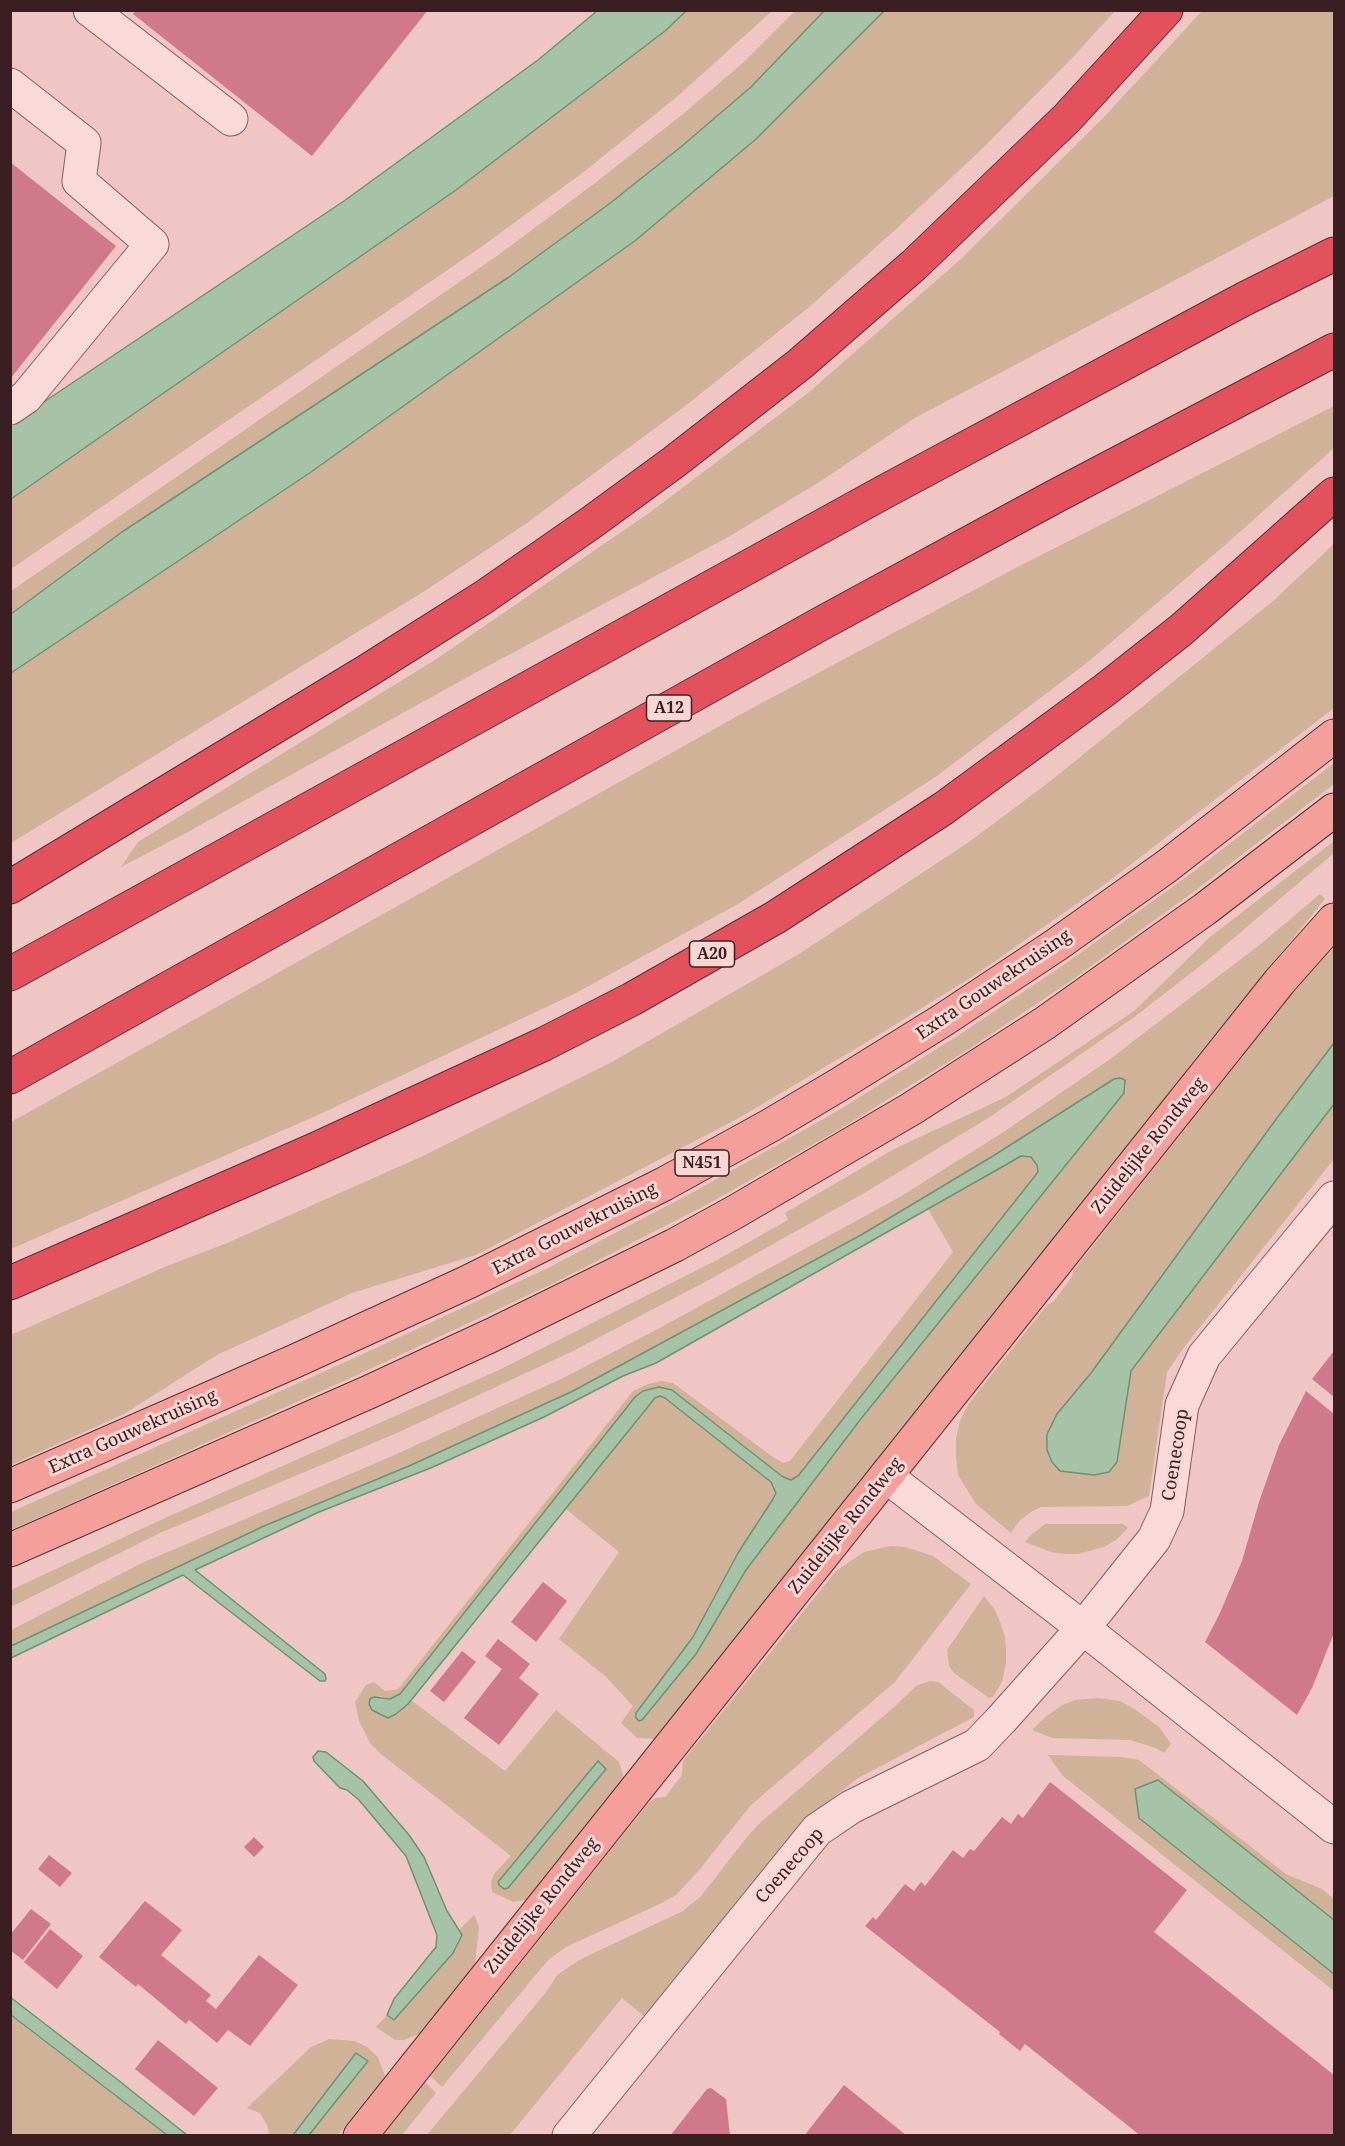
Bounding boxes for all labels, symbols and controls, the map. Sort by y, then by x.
road number: A12 [646,695,692,721]
street label: Extra Gouwekruising [912,925,1076,1045]
road number: A20 [690,941,734,967]
street label: Zuidelijke Rondweg [1087,1073,1211,1219]
road number: N451 [675,1150,729,1176]
street label: Extra Gouwekruising [489,1178,661,1280]
street label: Extra Gouwekruising [45,1385,221,1479]
street label: Coenecoop [1158,1407,1194,1503]
street label: Zuidelijke Rondweg [784,1453,908,1599]
street label: Coenecoop [751,1824,829,1908]
street label: Zuidelijke Rondweg [480,1833,604,1979]

